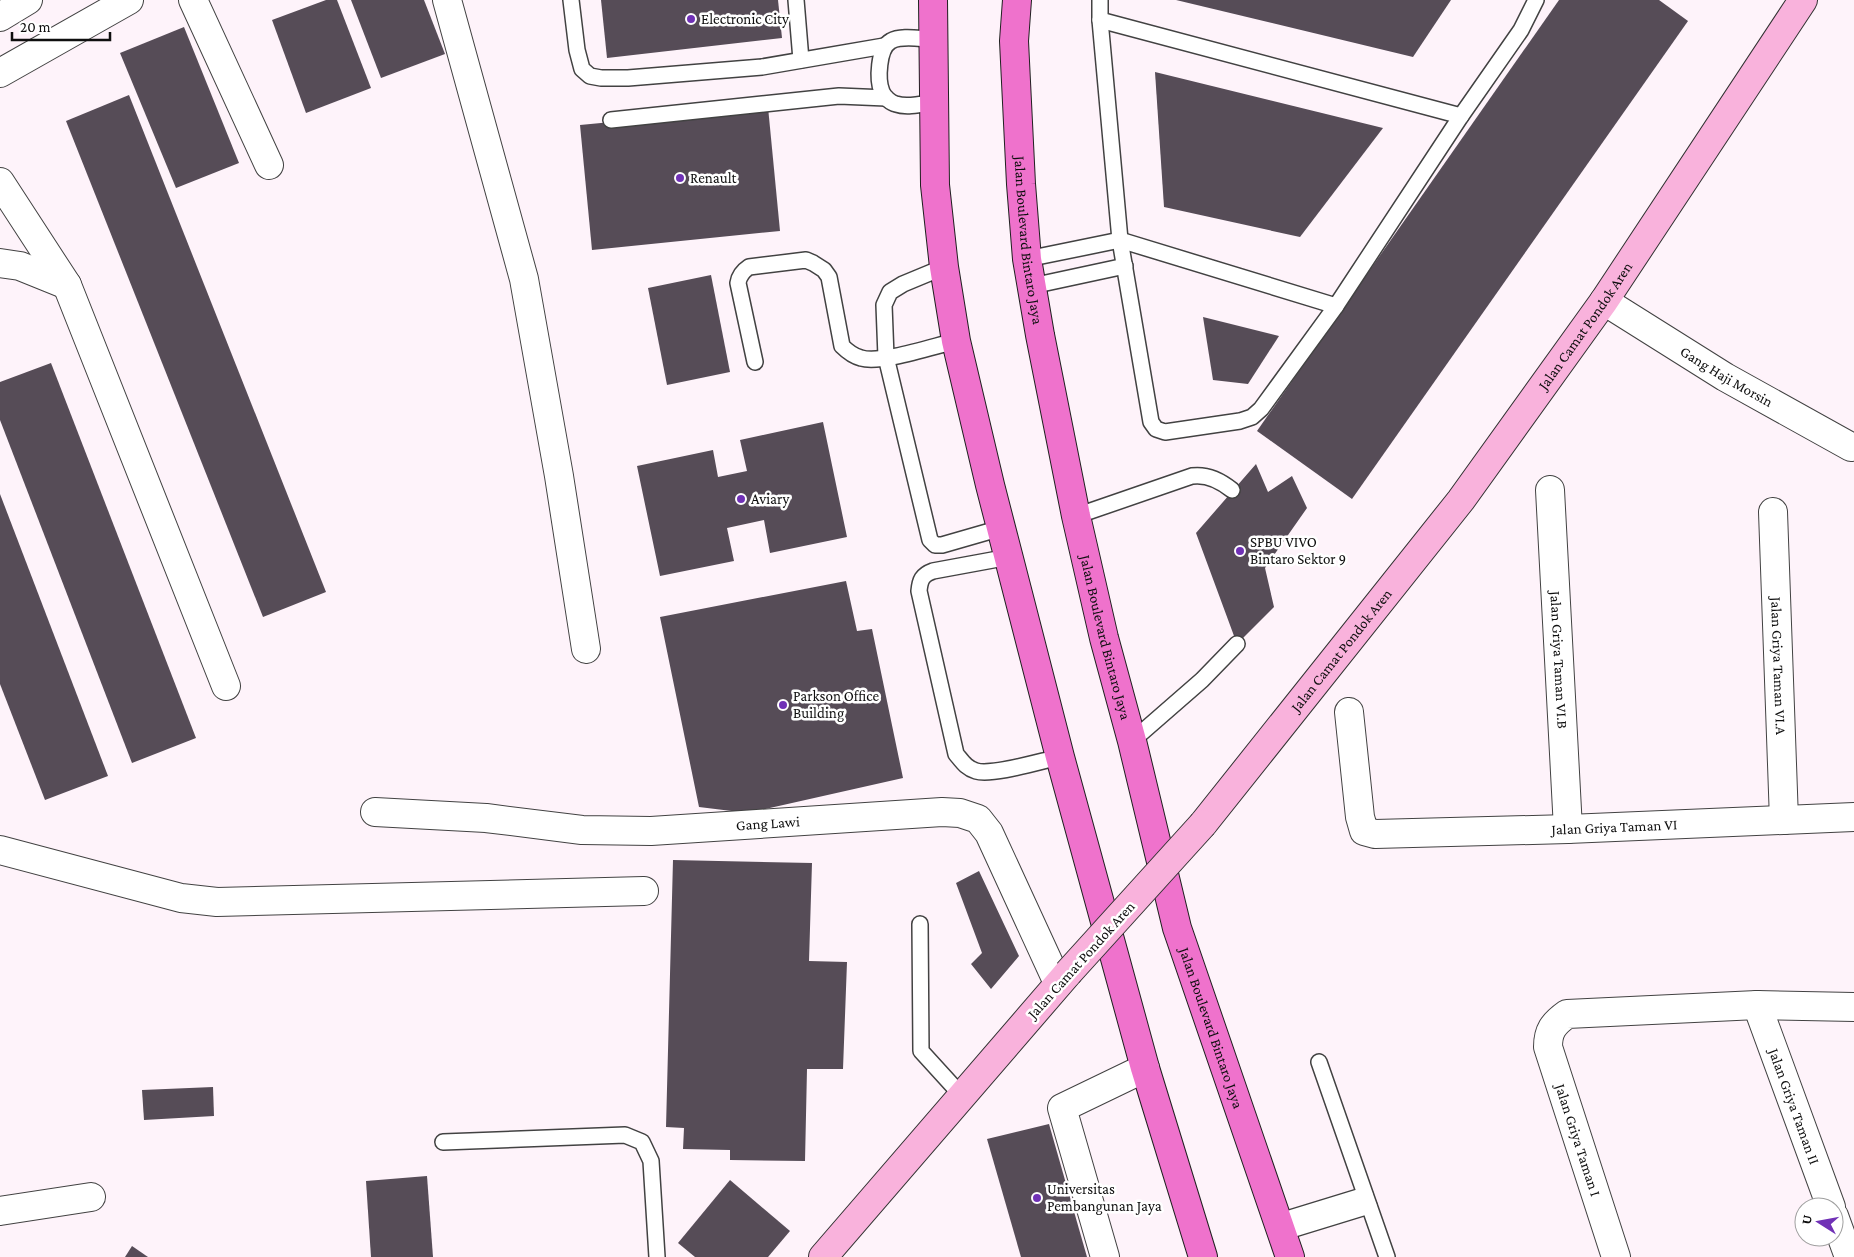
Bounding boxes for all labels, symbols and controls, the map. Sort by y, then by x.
scale bar [12,10,110,42]
place label: Electronic City [701,11,789,28]
marker: Electronic City [685,13,697,25]
text: 20 m [20,19,51,35]
street label: Jalan Boulevard Bintaro Jaya [1011,154,1046,326]
place label: Renault [690,170,738,186]
marker: Renault [674,172,686,184]
street label: Jalan Camat Pondok Aren [1534,259,1635,395]
street label: Gang Haji Morsin [1677,343,1776,410]
place label: Aviary [751,491,789,508]
marker: Aviary [735,493,747,505]
place label: SPBU VIVO Bintaro Sektor 9 [1250,534,1346,567]
marker: SPBU VIVO Bintaro Sektor 9 [1234,545,1246,557]
street label: Jalan Boulevard Bintaro Jaya [1076,551,1134,721]
street label: Jalan Camat Pondok Aren [1286,586,1395,717]
street label: Jalan Griya Taman VI.B [1546,589,1571,729]
street label: Jalan Griya Taman VI.A [1767,595,1789,736]
place label: Parkson Office Building [793,688,879,722]
marker: Parkson Office Building [777,699,789,711]
street label: Gang Lawi [735,813,800,833]
street label: Jalan Griya Taman VI [1549,816,1678,838]
street label: Jalan Camat Pondok Aren [1023,898,1139,1024]
street label: Jalan Boulevard Bintaro Jaya [1175,943,1246,1111]
street label: Jalan Griya Taman II [1764,1044,1823,1167]
street label: Jalan Griya Taman I [1551,1080,1604,1199]
place label: Universitas Pembangunan Jaya [1047,1181,1162,1215]
marker: Universitas Pembangunan Jaya [1031,1192,1043,1204]
north arrow [1794,1197,1844,1247]
text: U [1797,1213,1815,1226]

